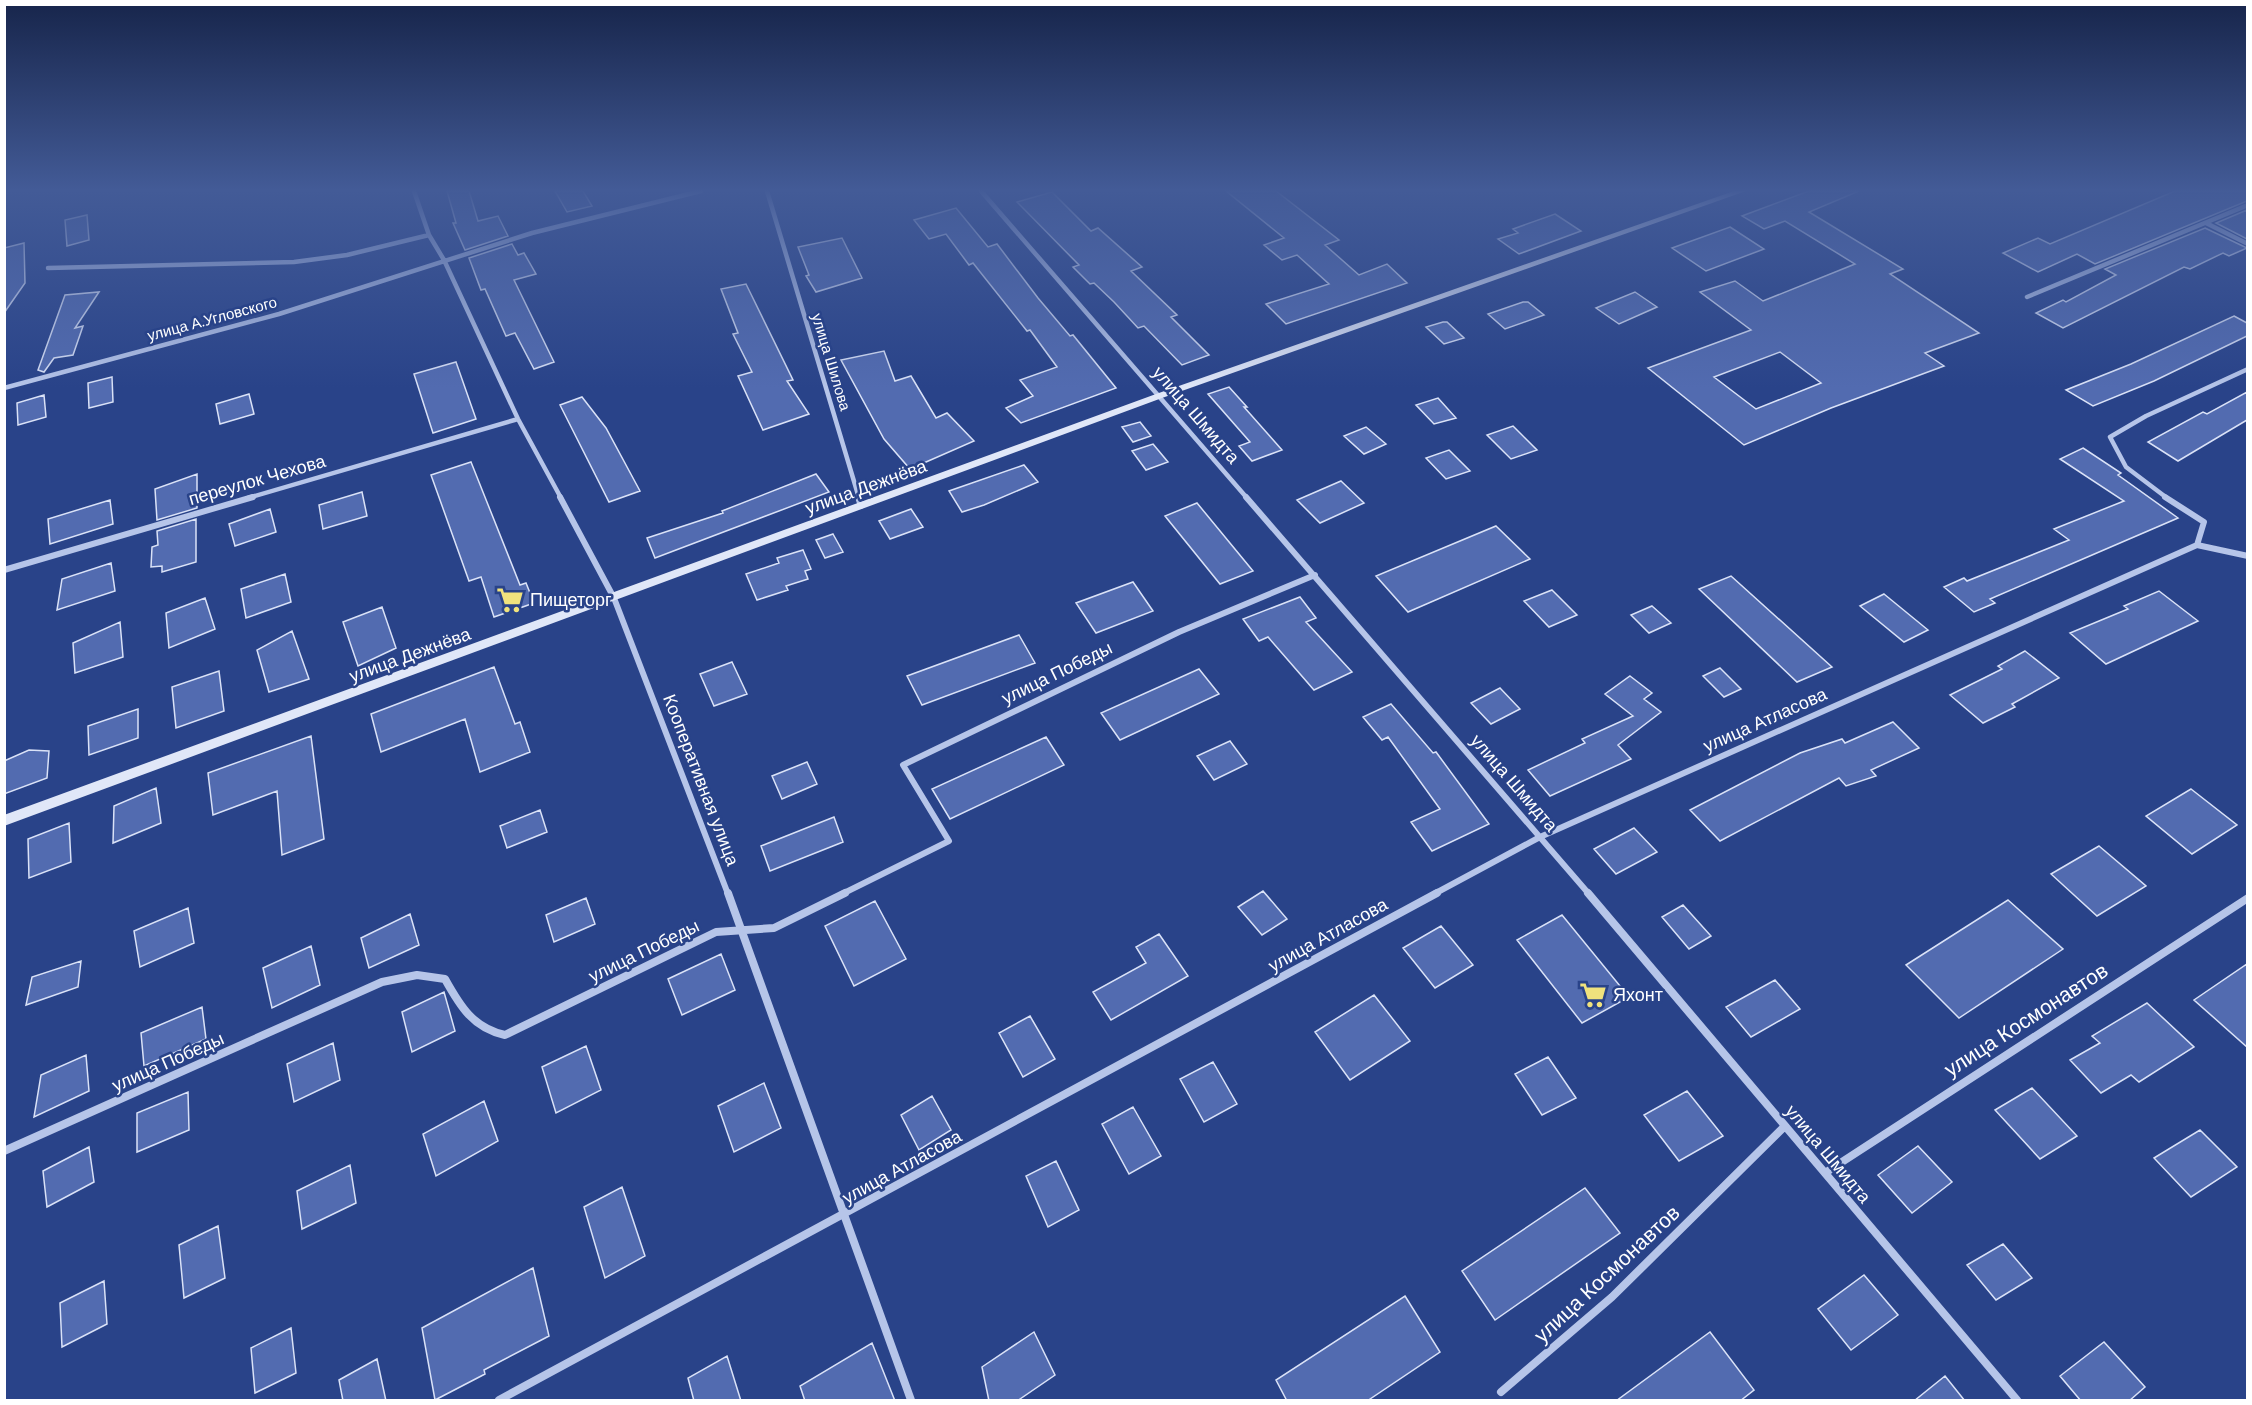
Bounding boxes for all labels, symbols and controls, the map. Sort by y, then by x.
street label: улица А.Угловского [145,292,279,346]
street label: улица Шилова [807,311,855,414]
street label: улица Шмидта [1147,361,1246,470]
street label: переулок Чехова [186,449,329,511]
street label: улица Дежнёва [802,454,931,520]
supermarket icon: Пищеторг [495,585,525,615]
place label: Пищеторг [530,588,612,612]
street label: улица Дежнёва [346,622,475,688]
street label: улица Победы [998,636,1116,710]
street label: улица Атласова [1699,682,1831,758]
street label: Кооперативная улица [657,691,745,870]
street label: улица Шмидта [1465,729,1564,838]
street label: улица Атласова [1264,892,1393,978]
street label: улица Победы [585,914,703,988]
street label: улица Космонавтов [1939,957,2113,1083]
supermarket icon: Яхонт [1578,980,1608,1010]
place label: Яхонт [1613,983,1663,1007]
street label: улица Победы [108,1027,228,1097]
street label: улица Шмидта [1780,1100,1877,1209]
street label: улица Атласова [838,1124,967,1210]
street label: улица Космонавтов [1528,1199,1686,1349]

